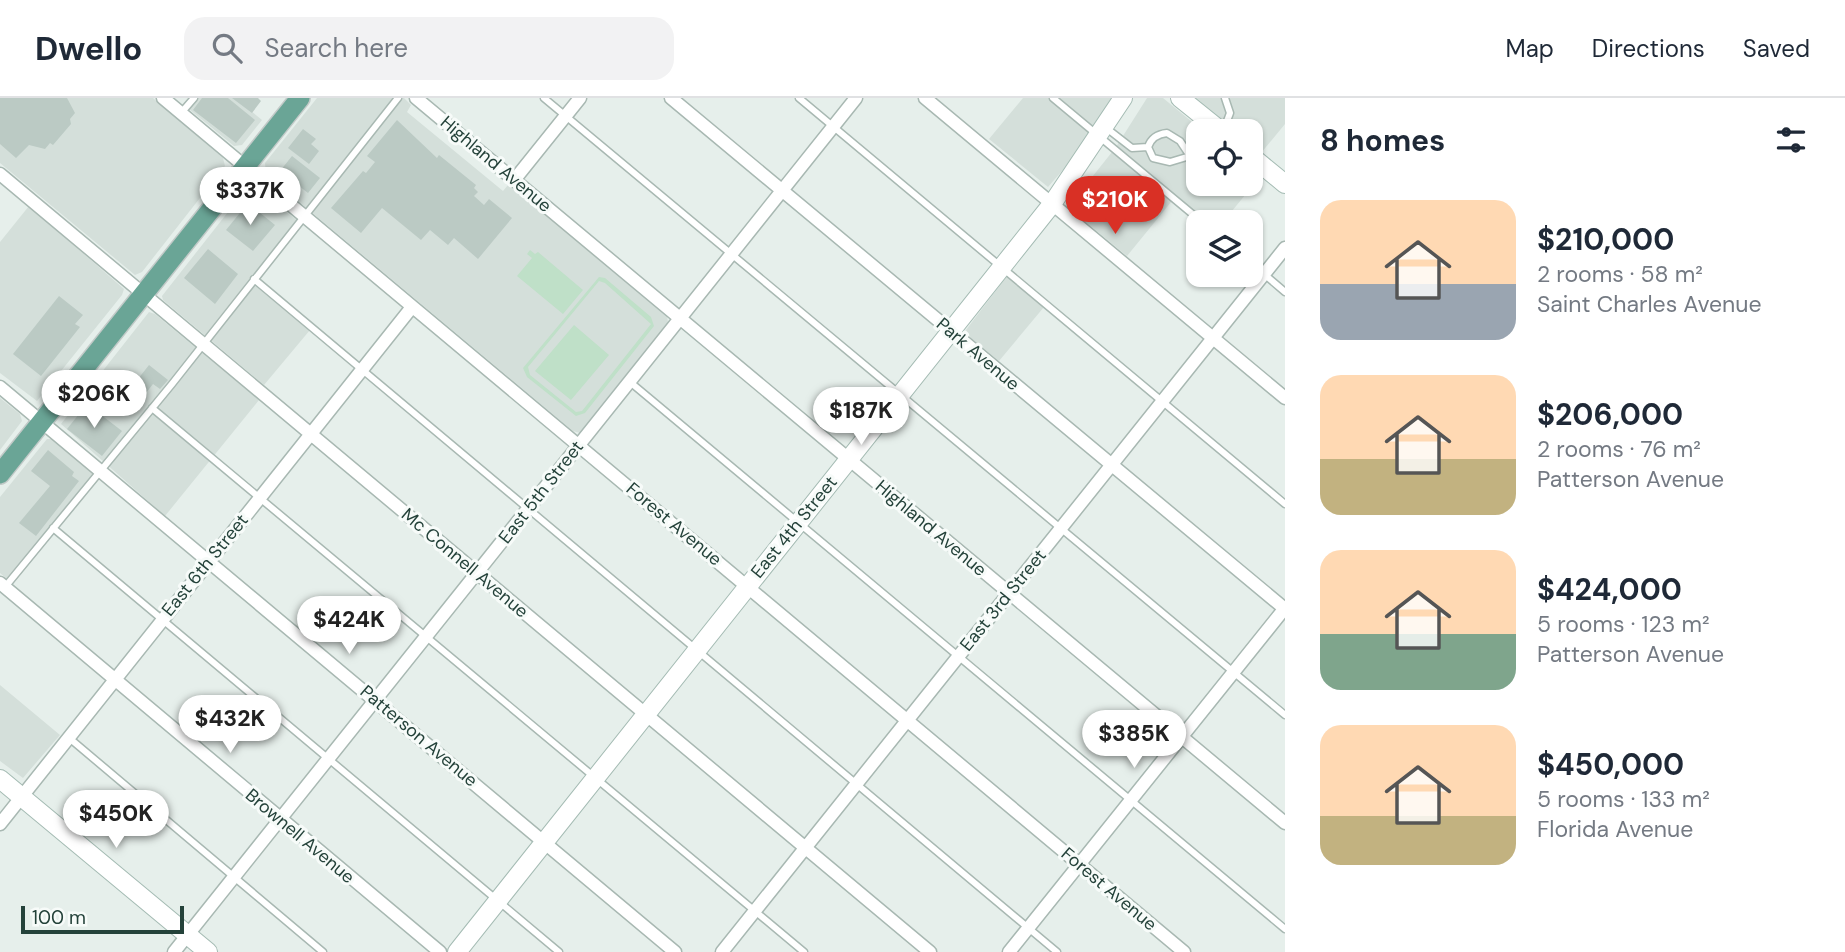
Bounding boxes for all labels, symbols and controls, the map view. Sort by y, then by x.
search box [184,17,674,80]
text: Dwello [35,27,142,70]
icon: search [208,29,246,67]
text: Search here [264,31,408,65]
text: Map [1506,33,1554,64]
text: Directions [1592,33,1705,64]
text: Saved [1743,33,1810,64]
street label: Highland Avenue [435,110,557,218]
map controls [1186,119,1263,287]
button: locate [1186,119,1263,196]
text: 8 homes [1320,121,1445,160]
icon: filters [1772,121,1810,159]
pin: $337K [201,167,299,227]
text: $337K [216,175,284,205]
pin: $210K [1066,176,1164,236]
text: $210K [1082,184,1148,214]
button: layers [1186,210,1263,287]
text: $210,000 [1537,220,1674,259]
icon: home [1376,228,1460,312]
text: 2 rooms · 58 m² [1537,259,1703,289]
text: Saint Charles Avenue [1537,289,1761,319]
street label: Park Avenue [931,312,1025,396]
pin: $206K [45,370,143,430]
text: $206K [58,378,130,408]
pin: $187K [812,388,910,447]
text: $187K [829,395,893,425]
text: $206,000 [1537,395,1683,434]
icon: home [1376,403,1460,487]
text: 2 rooms · 76 m² [1537,434,1701,464]
street label: East 5th Street [493,436,589,548]
text: Patterson Avenue [1537,464,1724,494]
street label: East 4th Street [745,471,843,583]
street label: Highland Avenue [870,474,992,582]
street label: Forest Avenue [621,477,727,571]
street label: Mc Connell Avenue [397,503,533,623]
street label: East 6th Street [156,509,254,621]
street label: East 3rd Street [954,544,1052,656]
text: $424,000 [1537,570,1682,609]
icon: home [1376,578,1460,662]
pin: $424K [300,596,398,656]
text: $424K [313,604,385,634]
text: 5 rooms · 123 m² [1537,609,1710,639]
text: Patterson Avenue [1537,639,1724,669]
street label: Patterson Avenue [355,680,483,792]
pin: $432K [181,696,279,755]
text: $432K [194,703,266,733]
pin: $385K [1085,710,1183,770]
text: $385K [1098,718,1170,748]
text: $450,000 [1537,745,1684,784]
icon: home [1376,753,1460,837]
street label: Brownell Avenue [240,783,360,889]
text: 5 rooms · 133 m² [1537,784,1710,814]
pin: $450K [67,790,165,850]
text: $450K [79,798,153,828]
text: Florida Avenue [1537,814,1693,844]
street label: Forest Avenue [1056,842,1162,936]
scale bar [21,903,184,935]
text: 100 m [32,905,86,930]

